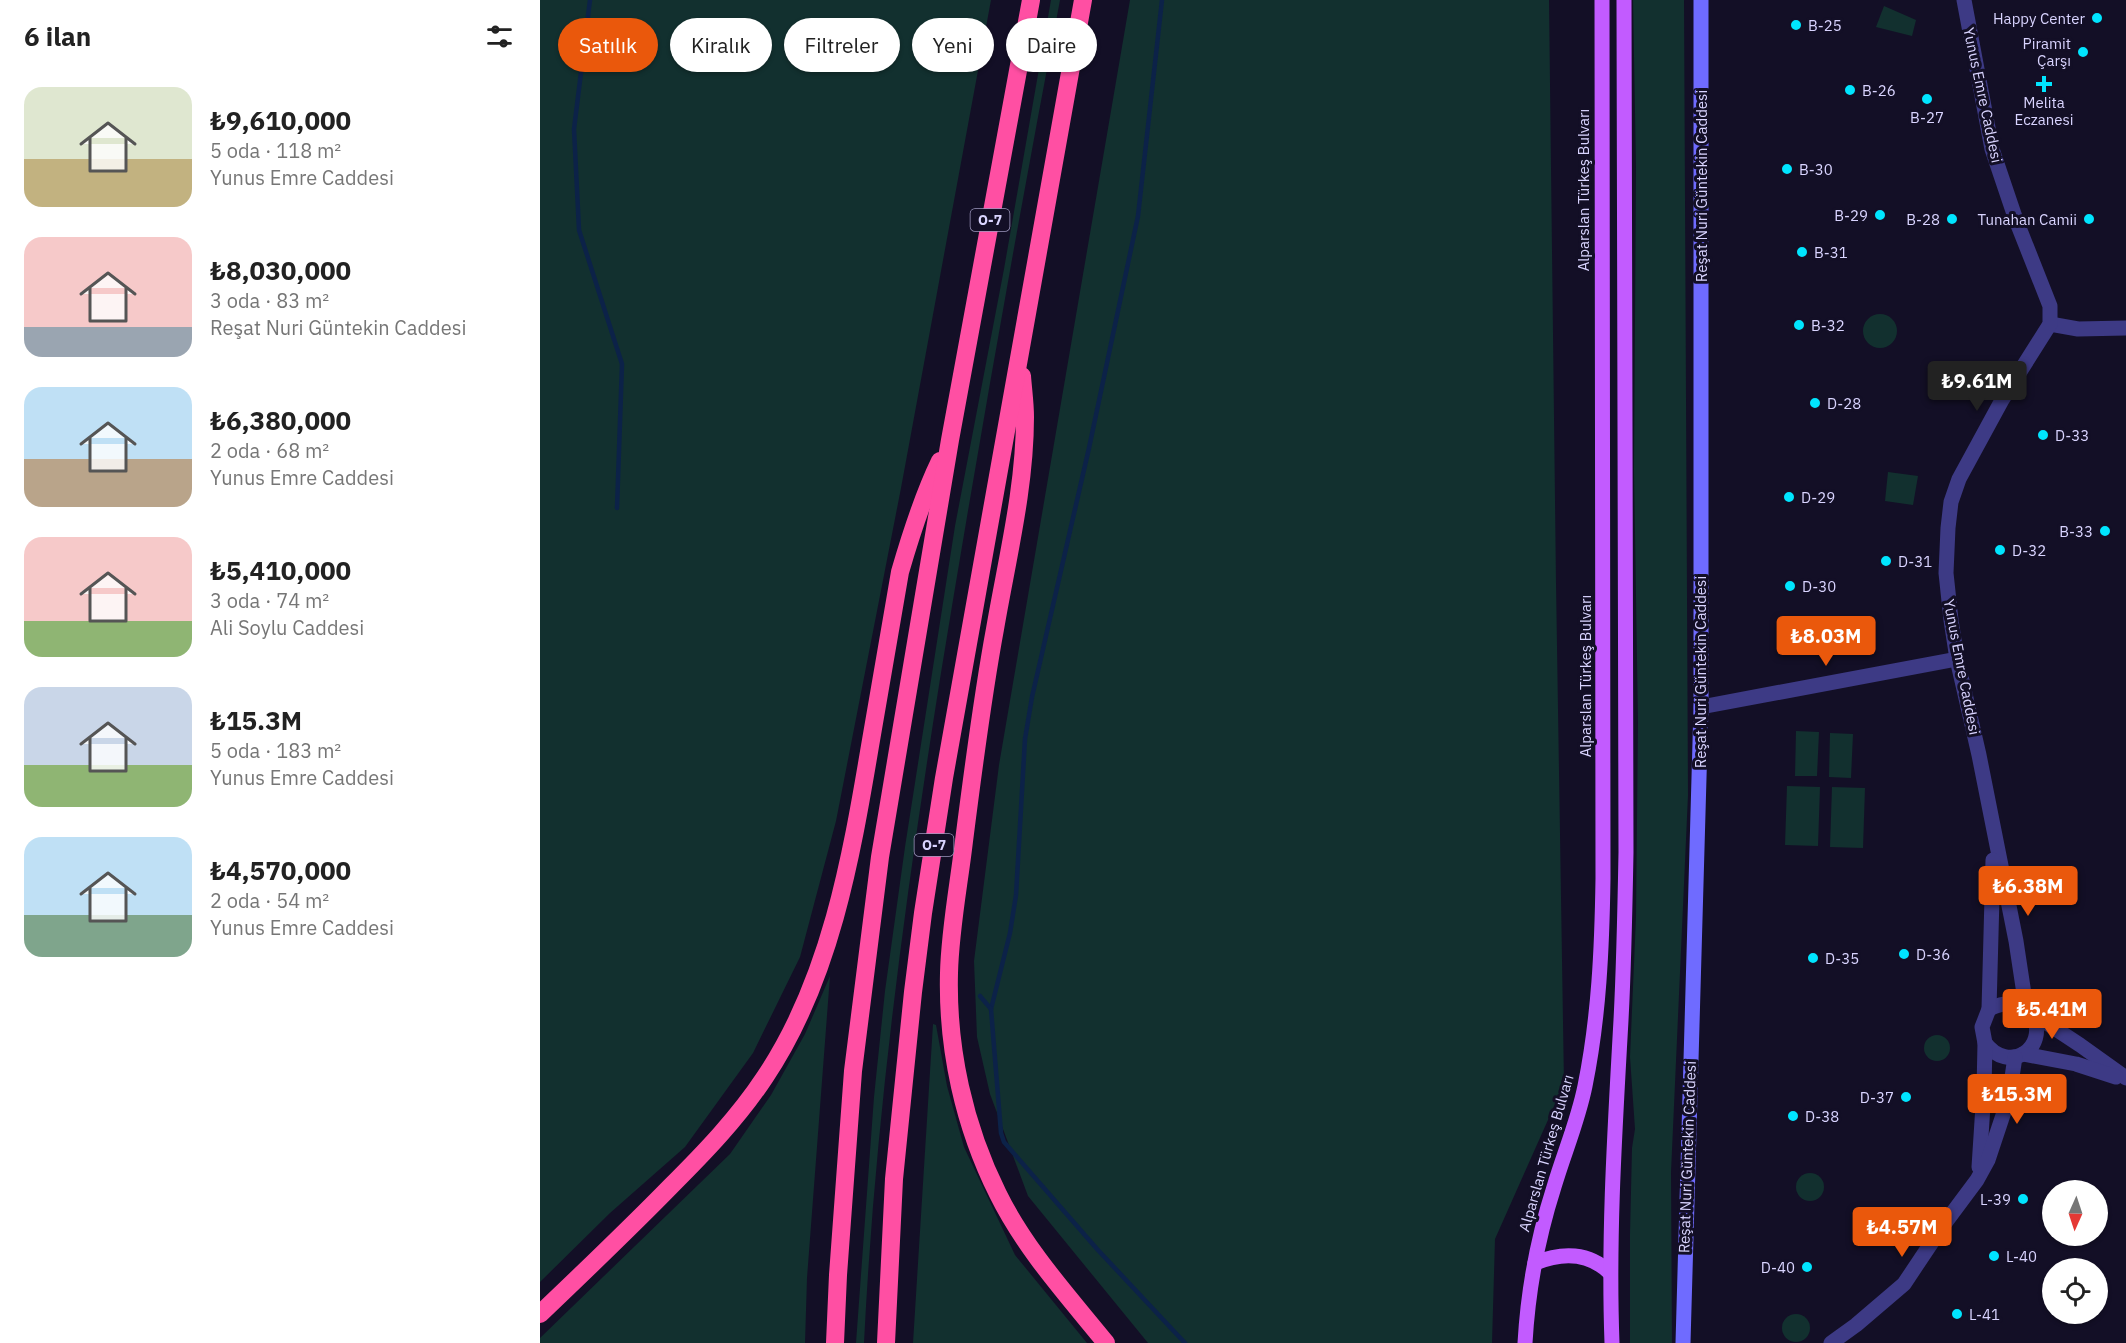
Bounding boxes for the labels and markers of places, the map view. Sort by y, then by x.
place label: Happy Center [1993,9,2085,28]
marker: Happy Center [2090,11,2104,25]
place label: B-25 [1808,16,1842,35]
marker: B-25 [1789,18,1803,32]
place label: Piramit Çarşı [2023,34,2071,70]
marker: Piramit Çarşı [2076,45,2090,59]
marker: Melita Eczanesi [2037,77,2051,91]
place label: B-26 [1862,81,1896,100]
marker: B-26 [1843,83,1857,97]
marker: B-27 [1920,92,1934,106]
place label: Melita Eczanesi [2015,93,2073,129]
place label: B-27 [1910,108,1944,127]
place label: B-30 [1799,160,1833,179]
marker: B-30 [1780,162,1794,176]
place label: B-29 [1834,206,1868,225]
marker: B-29 [1873,208,1887,222]
place label: B-28 [1906,210,1940,229]
place label: Tunahan Camii [1978,210,2077,229]
marker: B-28 [1945,212,1959,226]
marker: Tunahan Camii [2082,212,2096,226]
place label: B-31 [1814,243,1848,262]
marker: B-31 [1795,245,1809,259]
place label: B-32 [1811,316,1845,335]
marker: B-32 [1792,318,1806,332]
pin: ₺9.61M [1928,361,2026,412]
place label: D-28 [1827,394,1861,413]
marker: D-28 [1808,396,1822,410]
place label: D-33 [2055,426,2089,445]
marker: D-33 [2036,428,2050,442]
place label: D-29 [1801,488,1835,507]
marker: D-29 [1782,490,1796,504]
place label: B-33 [2059,522,2093,541]
marker: B-33 [2098,524,2112,538]
place label: D-32 [2012,541,2046,560]
marker: D-32 [1993,543,2007,557]
place label: D-31 [1898,552,1932,571]
marker: D-31 [1879,554,1893,568]
place label: D-30 [1802,577,1836,596]
marker: D-30 [1783,579,1797,593]
pin: ₺8.03M [1777,616,1875,667]
pin: ₺6.38M [1979,866,2077,917]
place label: D-36 [1916,945,1950,964]
marker: D-36 [1897,947,1911,961]
place label: D-35 [1825,949,1859,968]
marker: D-35 [1806,951,1820,965]
pin: ₺5.41M [2003,989,2101,1040]
pin: ₺15.3M [1968,1074,2066,1125]
place label: D-37 [1860,1088,1894,1107]
marker: D-37 [1899,1090,1913,1104]
place label: D-38 [1805,1107,1839,1126]
marker: D-38 [1786,1109,1800,1123]
place label: L-39 [1980,1190,2011,1209]
marker: L-39 [2016,1192,2030,1206]
pin: ₺4.57M [1853,1207,1951,1258]
place label: L-40 [2006,1247,2037,1266]
marker: L-40 [1987,1249,2001,1263]
place label: D-40 [1761,1258,1795,1277]
marker: D-40 [1800,1260,1814,1274]
place label: L-41 [1969,1305,2000,1324]
marker: L-41 [1950,1307,1964,1321]

